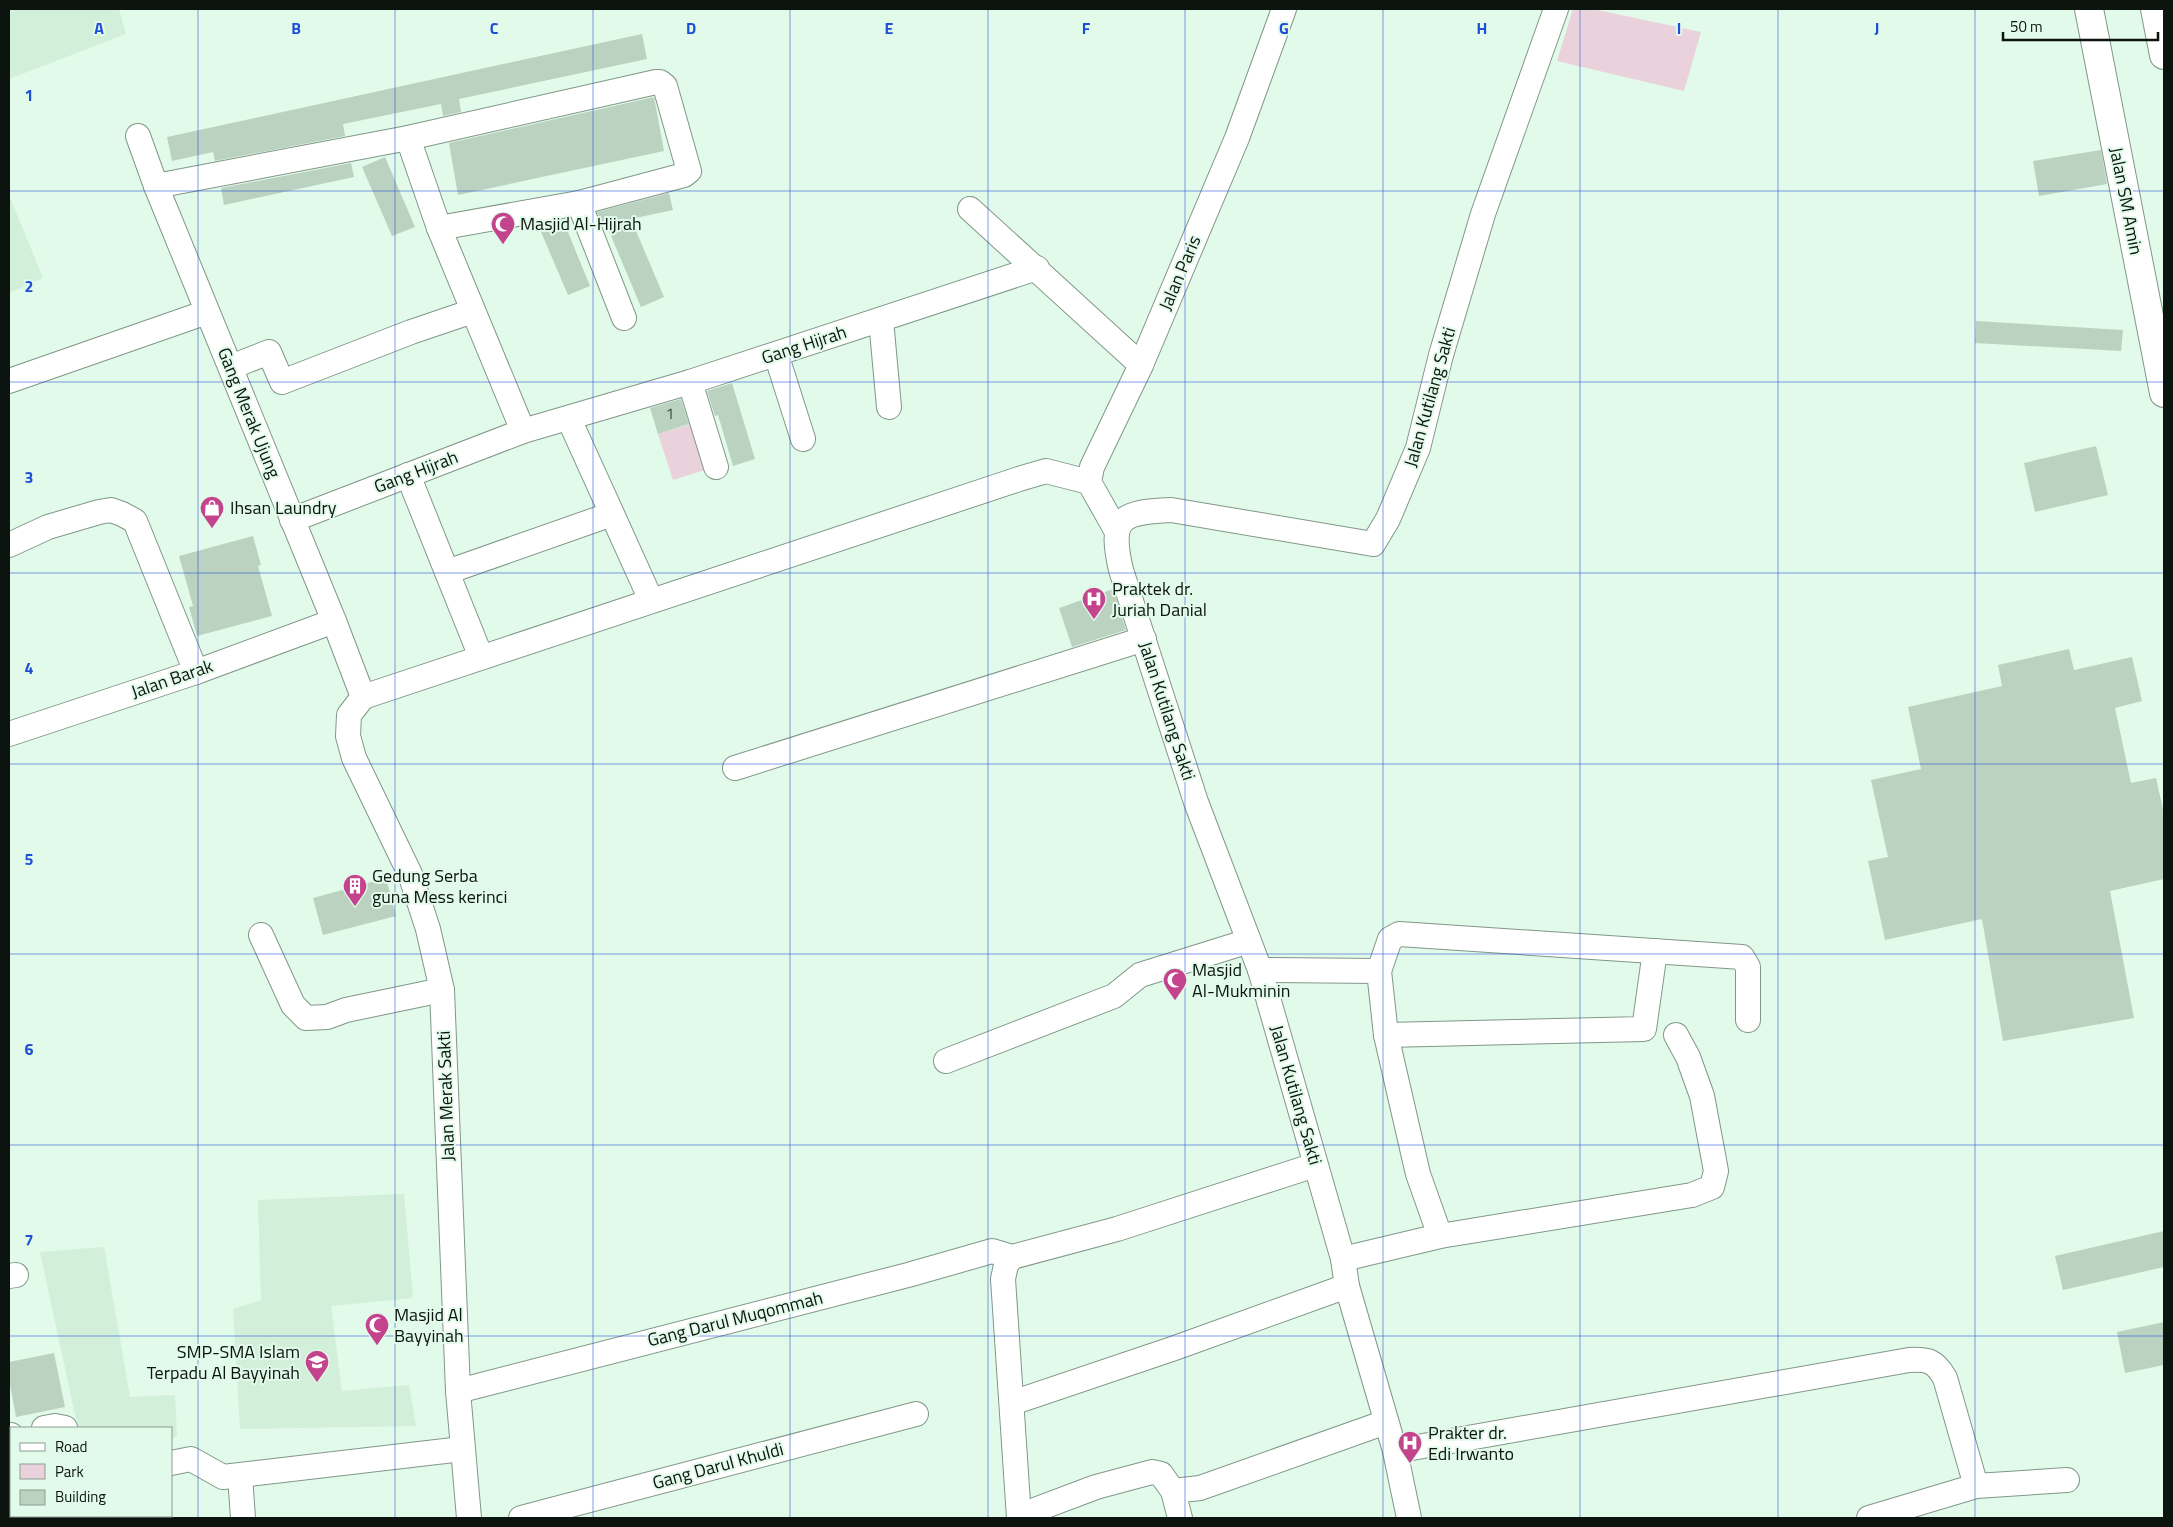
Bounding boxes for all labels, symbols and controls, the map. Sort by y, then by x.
scale bar [2003,10,2158,42]
text: 50 m [2010,15,2043,38]
text: A [94,16,104,40]
text: B [291,16,301,40]
text: C [490,16,499,40]
text: D [686,16,696,40]
text: E [885,16,894,40]
text: F [1082,16,1091,40]
text: G [1279,16,1289,40]
text: H [1477,16,1487,40]
text: I [1677,16,1681,40]
text: J [1875,16,1879,40]
text: 1 [25,83,33,107]
street label: Jalan SM Amin [2103,145,2150,257]
place label: Masjid Al-Hijrah [520,210,642,237]
mosque icon: Masjid Al-Hijrah [490,211,516,245]
street label: Jalan Paris [1152,231,1207,315]
text: 2 [25,274,33,298]
street label: Gang Hijrah [758,318,850,371]
street label: Jalan Kutilang Sakti [1397,324,1462,470]
street label: Gang Merak Ujung [211,343,288,482]
house number: 1 [666,402,674,425]
street label: Gang Hijrah [370,443,462,500]
text: 3 [25,465,33,489]
place label: Ihsan Laundry [230,494,337,521]
shop icon: Ihsan Laundry [199,495,225,529]
place label: Praktek dr. Juriah Danial [1112,575,1207,623]
hospital icon: Praktek dr. Juriah Danial [1081,586,1107,620]
street label: Jalan Kutilang Sakti [1132,638,1203,784]
street label: Jalan Barak [127,652,217,705]
text: 4 [25,656,34,680]
text: 5 [25,847,34,871]
place label: Gedung Serba guna Mess kerinci [372,862,507,910]
building icon: Gedung Serba guna Mess kerinci [342,873,368,907]
place label: Masjid Al-Mukminin [1192,956,1290,1004]
mosque icon: Masjid Al-Mukminin [1162,967,1188,1001]
street label: Jalan Kutilang Sakti [1264,1022,1329,1168]
street label: Jalan Merak Sakti [430,1030,461,1162]
text: 6 [25,1037,34,1061]
text: 7 [25,1228,33,1252]
street label: Gang Darul Muqommah [644,1284,825,1353]
place label: Masjid Al Bayyinah [394,1301,464,1349]
mosque icon: Masjid Al Bayyinah [364,1312,390,1346]
place label: SMP-SMA Islam Terpadu Al Bayyinah [147,1338,300,1386]
school or university icon: SMP-SMA Islam Terpadu Al Bayyinah [304,1349,330,1383]
place label: Prakter dr. Edi Irwanto [1428,1419,1514,1467]
legend [10,1427,172,1517]
hospital icon: Prakter dr. Edi Irwanto [1397,1430,1423,1464]
text: Road [55,1435,87,1458]
street label: Gang Darul Khuldi [649,1435,786,1496]
text: Park [55,1460,84,1483]
text: Building [55,1485,106,1508]

